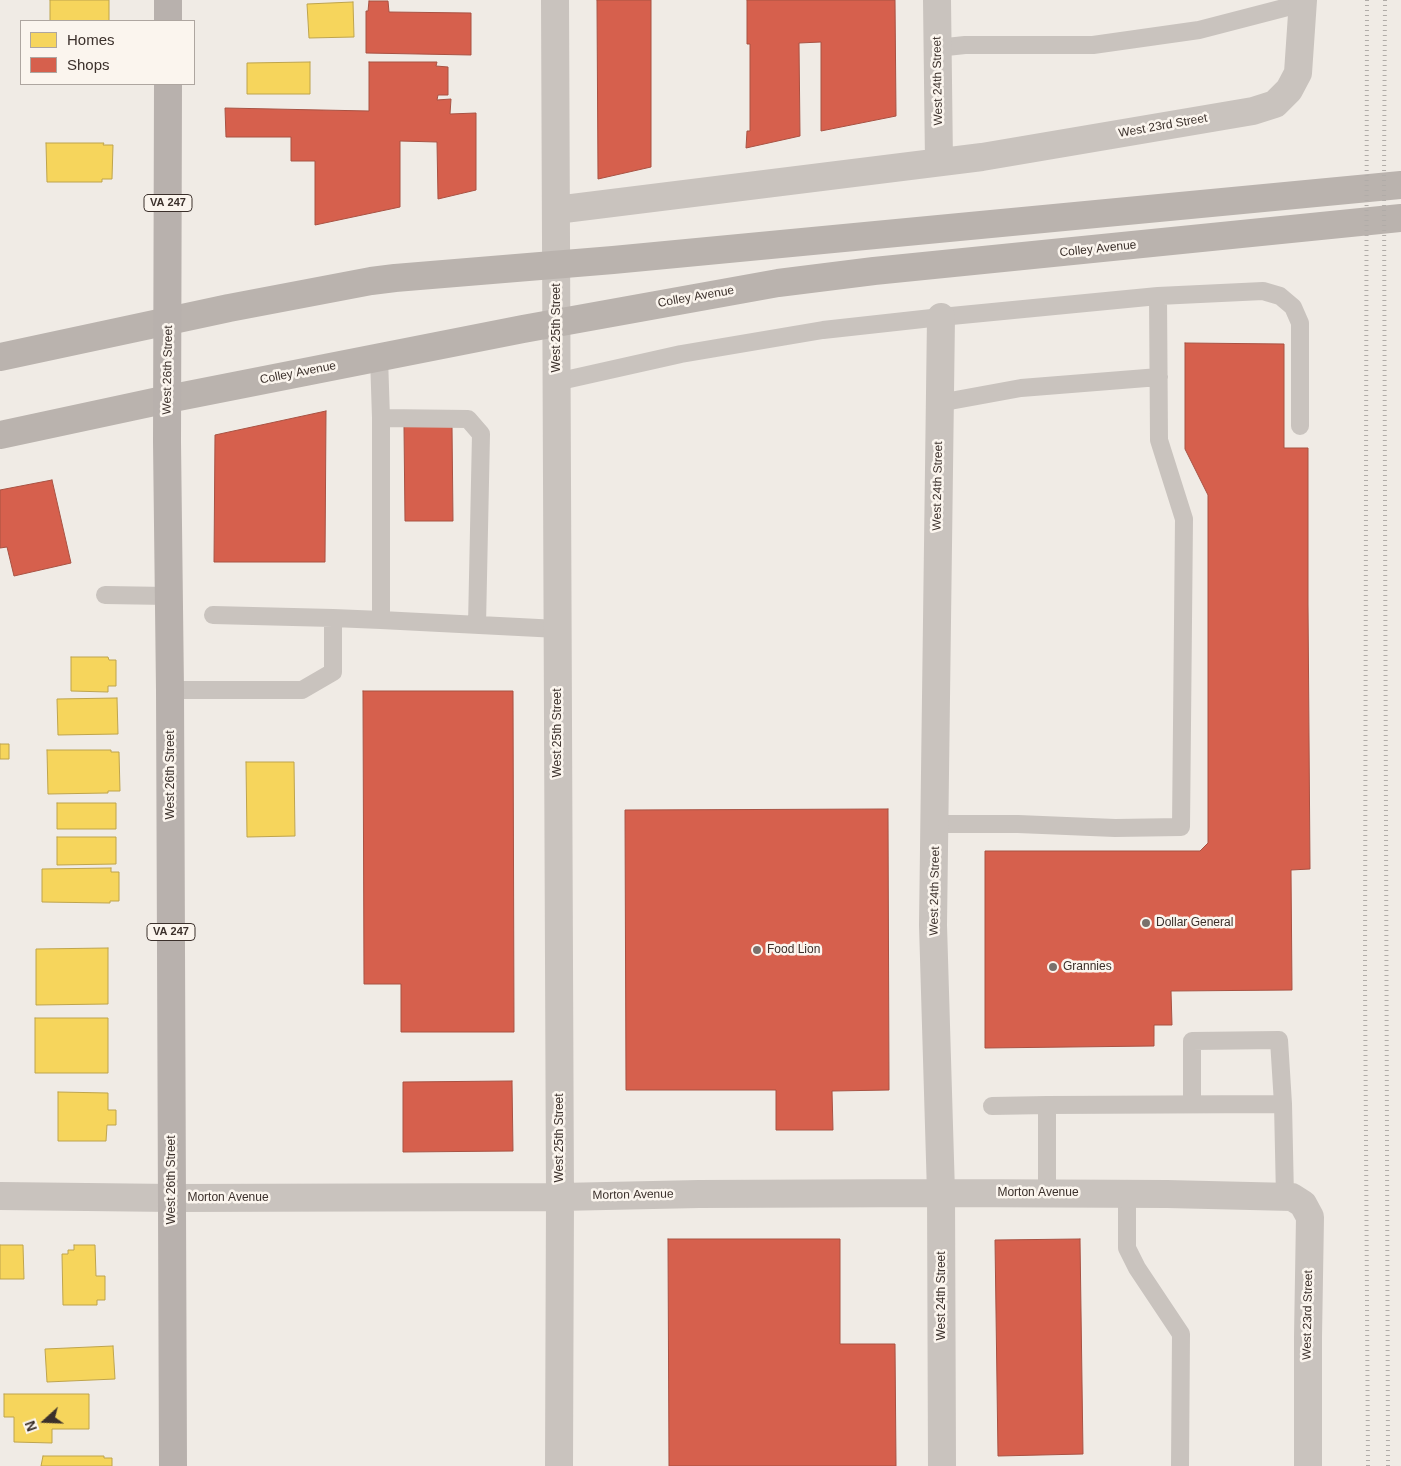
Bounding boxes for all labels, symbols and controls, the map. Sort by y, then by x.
legend [20,20,195,85]
text: Homes [67,31,115,48]
street label: West 24th Street [930,36,946,126]
text: Shops [67,56,110,73]
street label: West 23rd Street [1118,111,1208,141]
road number: VA 247 [144,194,192,212]
street label: Colley Avenue [1059,238,1137,260]
street label: West 25th Street [550,283,564,373]
street label: Colley Avenue [657,283,735,311]
street label: West 26th Street [160,325,176,415]
street label: Colley Avenue [259,359,337,387]
street label: West 24th Street [930,441,946,531]
street label: West 25th Street [551,688,565,778]
street label: West 26th Street [164,730,178,820]
street label: West 24th Street [927,846,943,936]
place label: Dollar General [1156,916,1233,930]
marker: Dollar General [1140,917,1152,929]
road number: VA 247 [147,924,195,940]
place label: Food Lion [767,943,820,957]
marker: Food Lion [751,944,763,956]
place label: Grannies [1063,960,1112,974]
marker: Grannies [1047,961,1059,973]
street label: West 25th Street [553,1093,567,1183]
street label: West 26th Street [165,1135,179,1225]
street label: Morton Avenue [997,1186,1079,1200]
street label: Morton Avenue [592,1187,674,1203]
street label: Morton Avenue [187,1191,269,1205]
street label: West 24th Street [935,1251,949,1341]
street label: West 23rd Street [1300,1270,1316,1360]
north arrow [20,1396,70,1446]
text: N [22,1419,40,1434]

